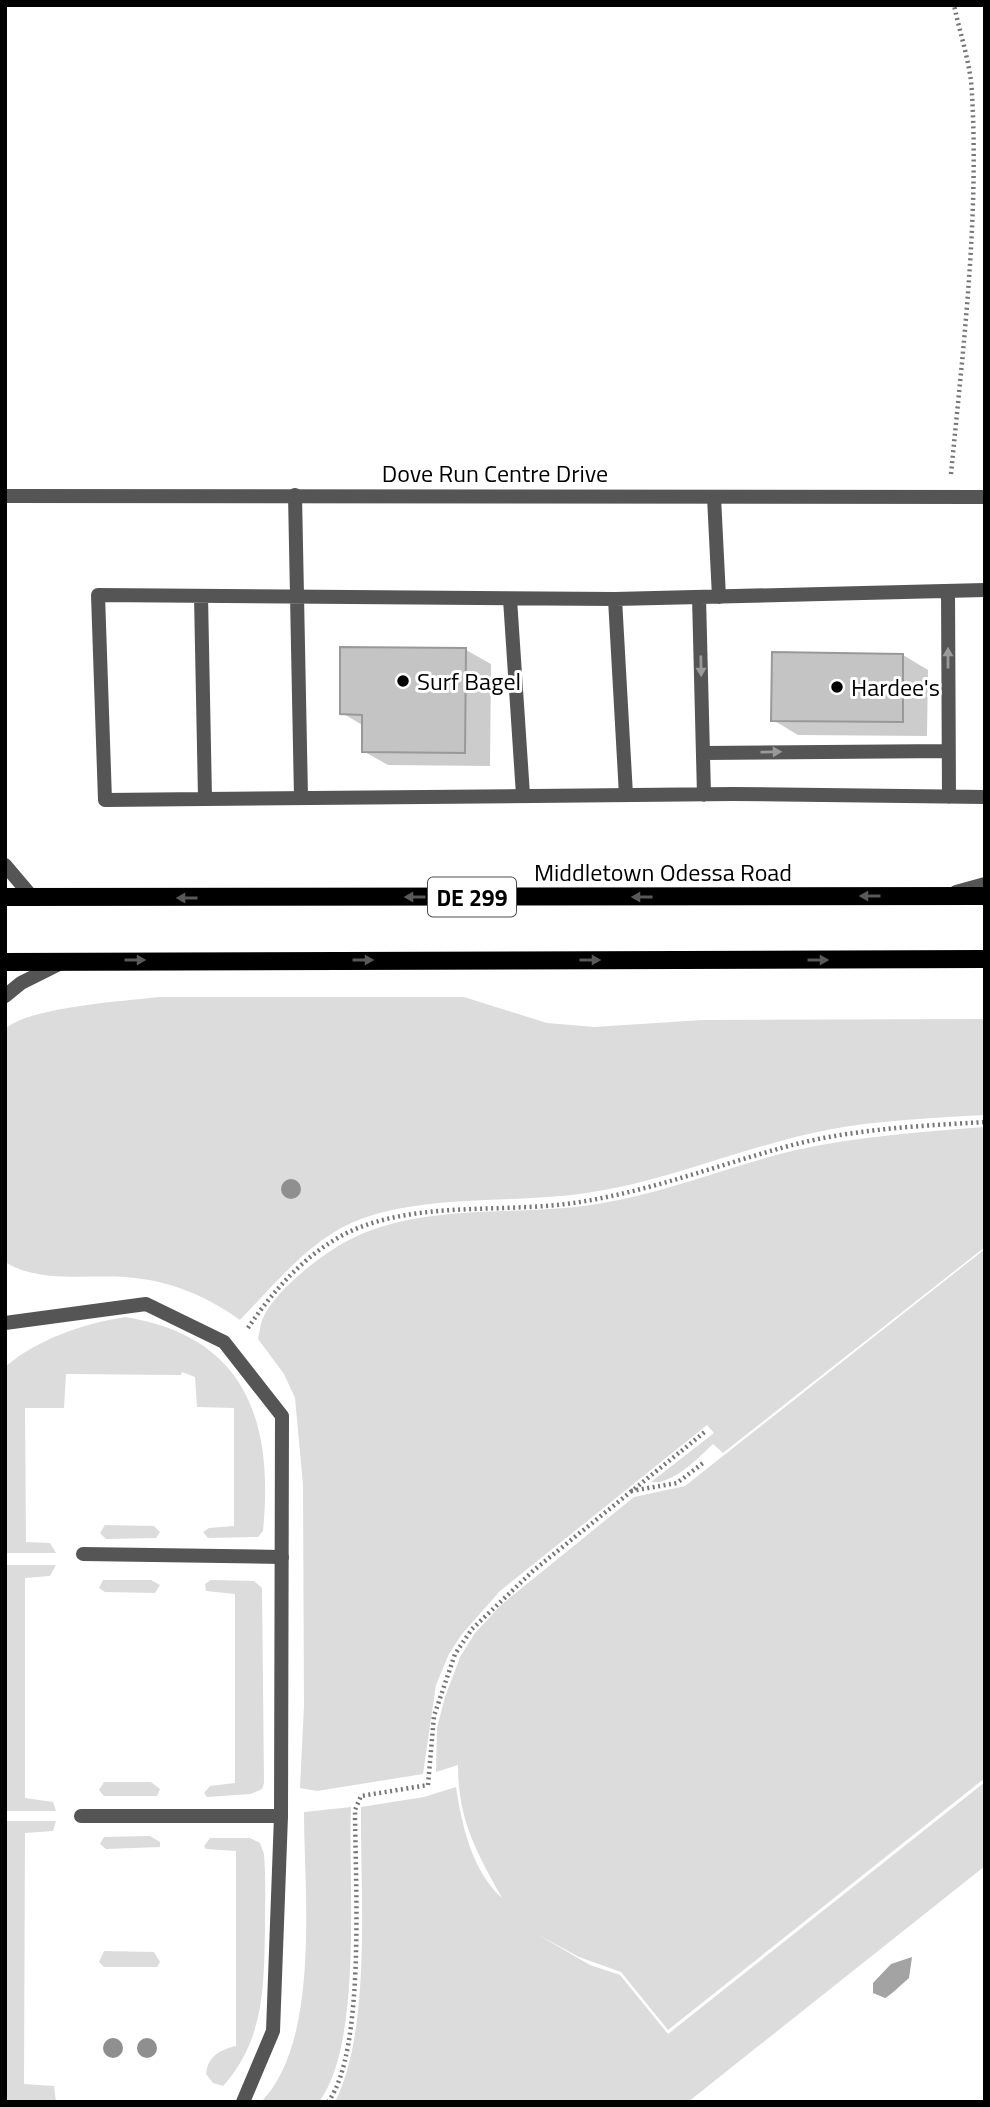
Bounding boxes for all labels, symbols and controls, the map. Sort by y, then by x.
street label: Dove Run Centre Drive [382,455,608,491]
one-way arrow [942,647,954,669]
one-way arrow [695,655,707,677]
place label: Surf Bagel [417,663,521,699]
place label: Hardee's [851,669,940,705]
marker: Surf Bagel [395,673,411,689]
marker: Hardee's [829,679,845,695]
one-way arrow [760,746,782,758]
street label: Middletown Odessa Road [534,854,792,890]
road number: DE 299 [428,877,516,916]
one-way arrow [859,890,881,902]
one-way arrow [631,891,653,903]
one-way arrow [176,892,198,904]
one-way arrow [404,892,426,903]
one-way arrow [124,954,146,966]
one-way arrow [352,954,374,966]
one-way arrow [579,954,601,966]
one-way arrow [807,954,829,966]

